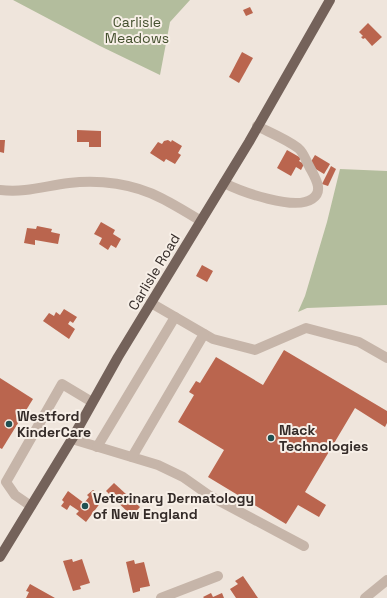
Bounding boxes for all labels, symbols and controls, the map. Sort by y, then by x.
park label: Carlisle Meadows [105,13,169,47]
street label: Carlisle Road [124,230,184,314]
place label: Westford KinderCare [17,407,91,441]
marker: Westford KinderCare [4,419,14,429]
place label: Mack Technologies [279,421,368,455]
marker: Mack Technologies [266,433,276,443]
place label: Veterinary Dermatology of New England [93,489,254,523]
marker: Veterinary Dermatology of New England [80,501,90,511]

